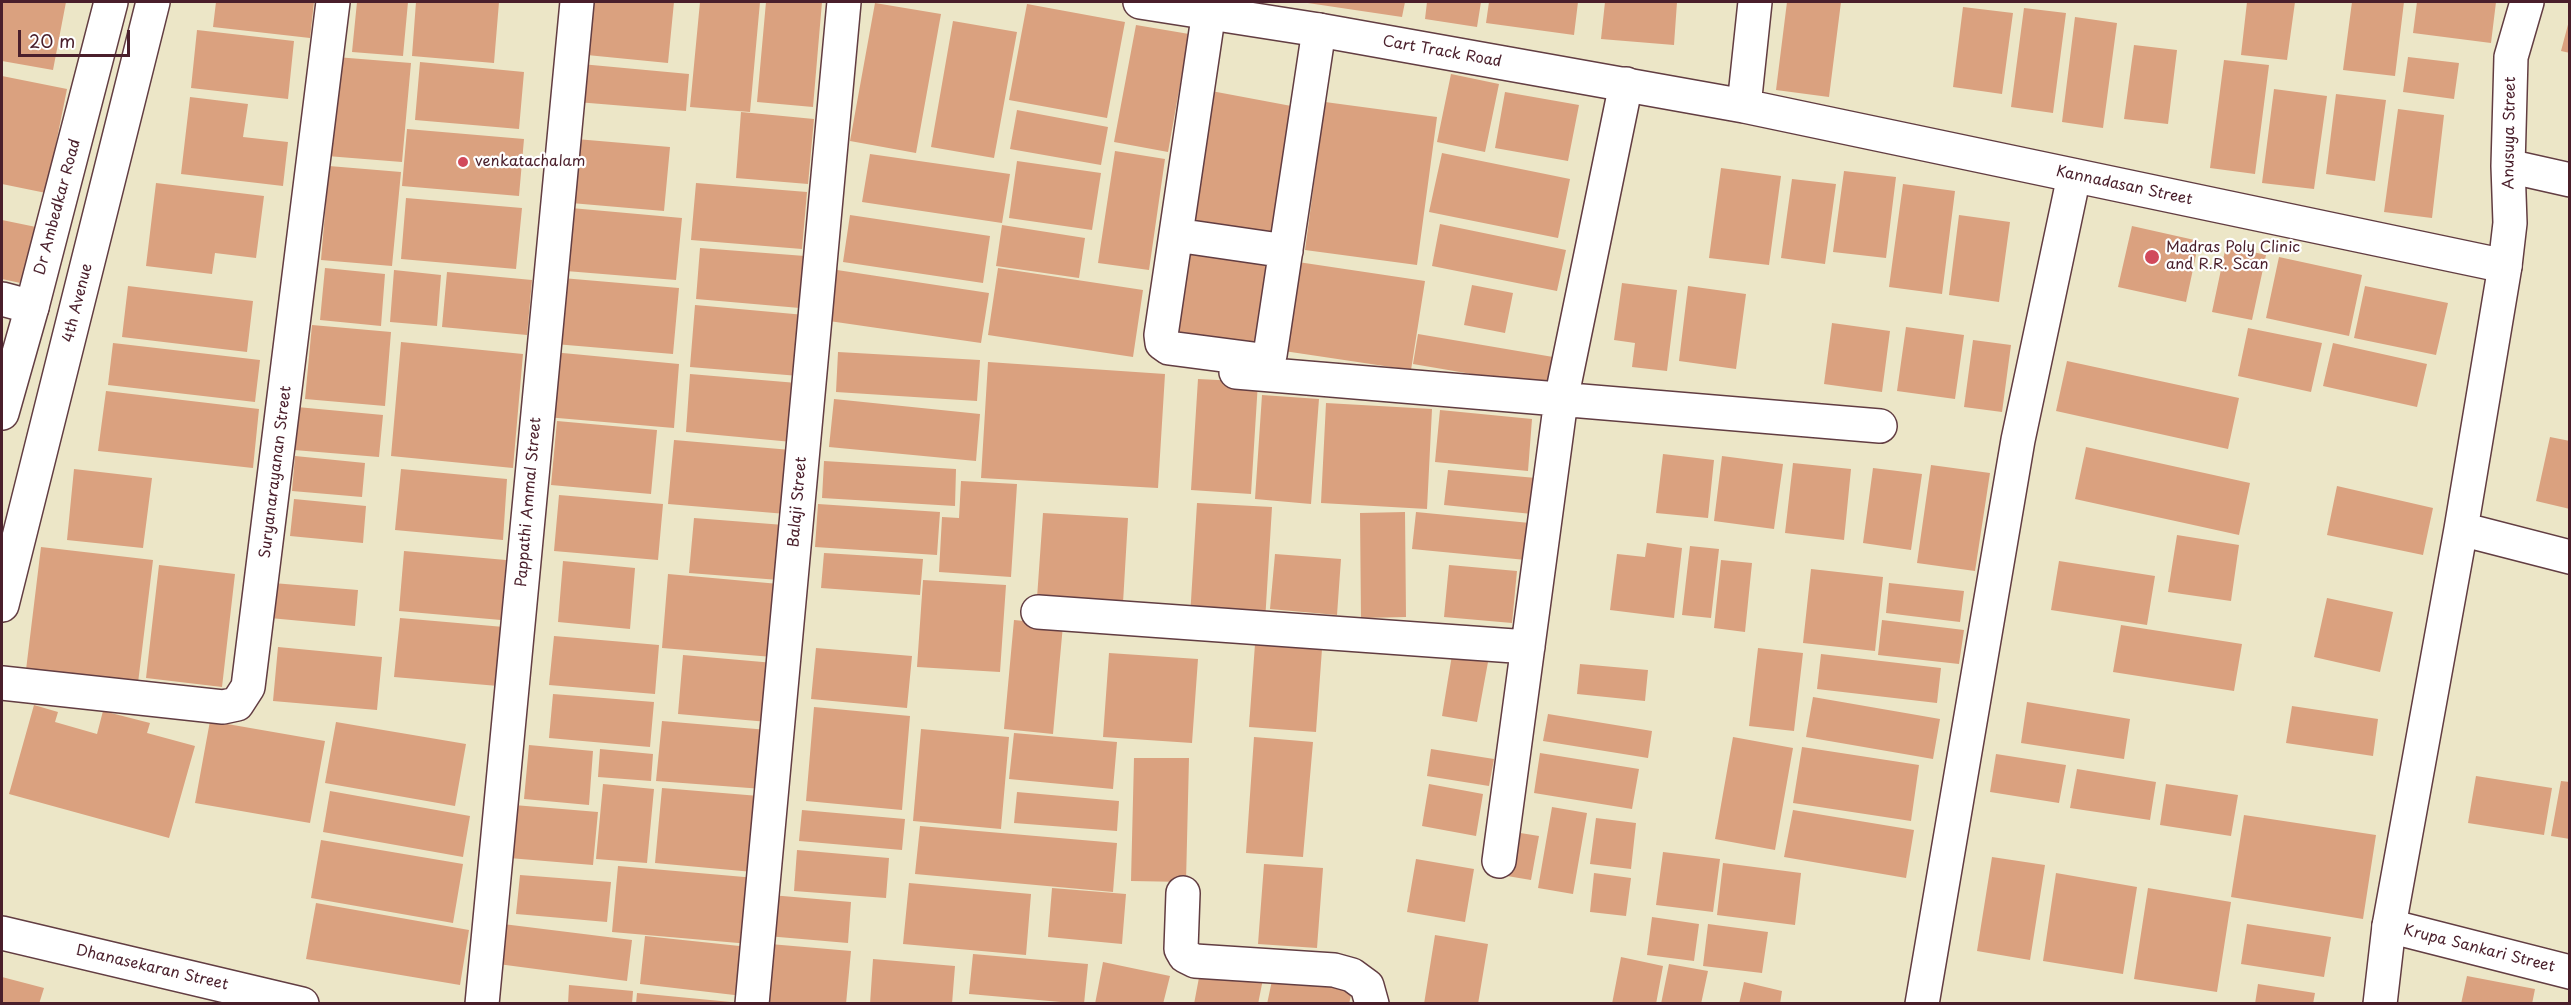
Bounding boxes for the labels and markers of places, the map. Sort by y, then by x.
place label: venkatachalam [475,153,586,171]
marker: venkatachalam [456,155,470,169]
place label: Madras Poly Clinic and R.R. Scan [2166,239,2300,274]
marker: Madras Poly Clinic and R.R. Scan [2143,248,2161,266]

